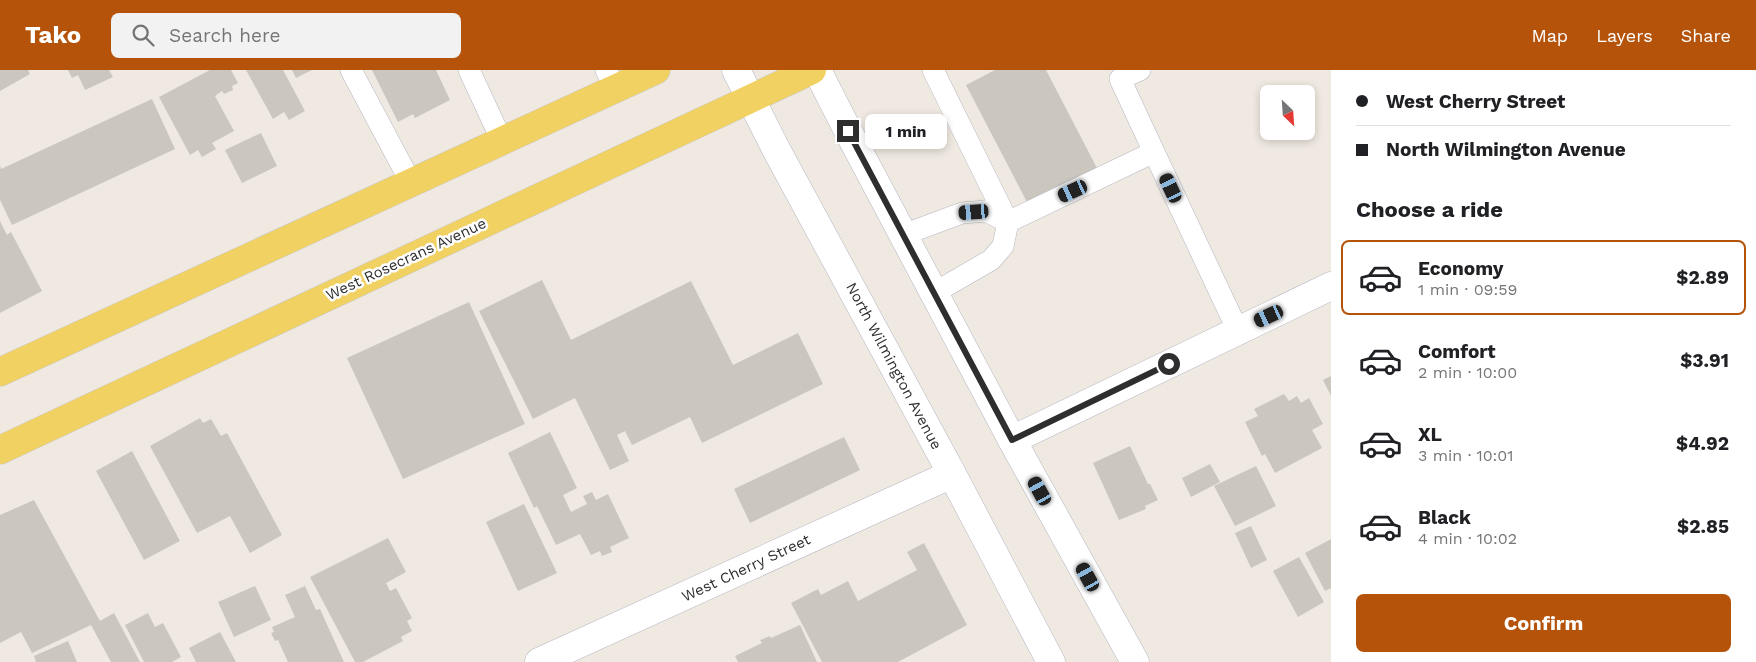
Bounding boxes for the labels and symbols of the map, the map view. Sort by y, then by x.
north arrow [1260,85,1315,140]
callout: 1 min [866,114,948,148]
route end [837,120,859,142]
car [1157,171,1184,205]
car [1056,178,1089,204]
car [958,203,989,221]
street label: West Rosecrans Avenue [323,214,489,304]
street label: North Wilmington Avenue [842,279,946,453]
car [1252,303,1285,329]
route start [1158,353,1180,375]
car [1026,474,1053,508]
street label: West Cherry Street [679,530,814,606]
car [1074,560,1101,594]

